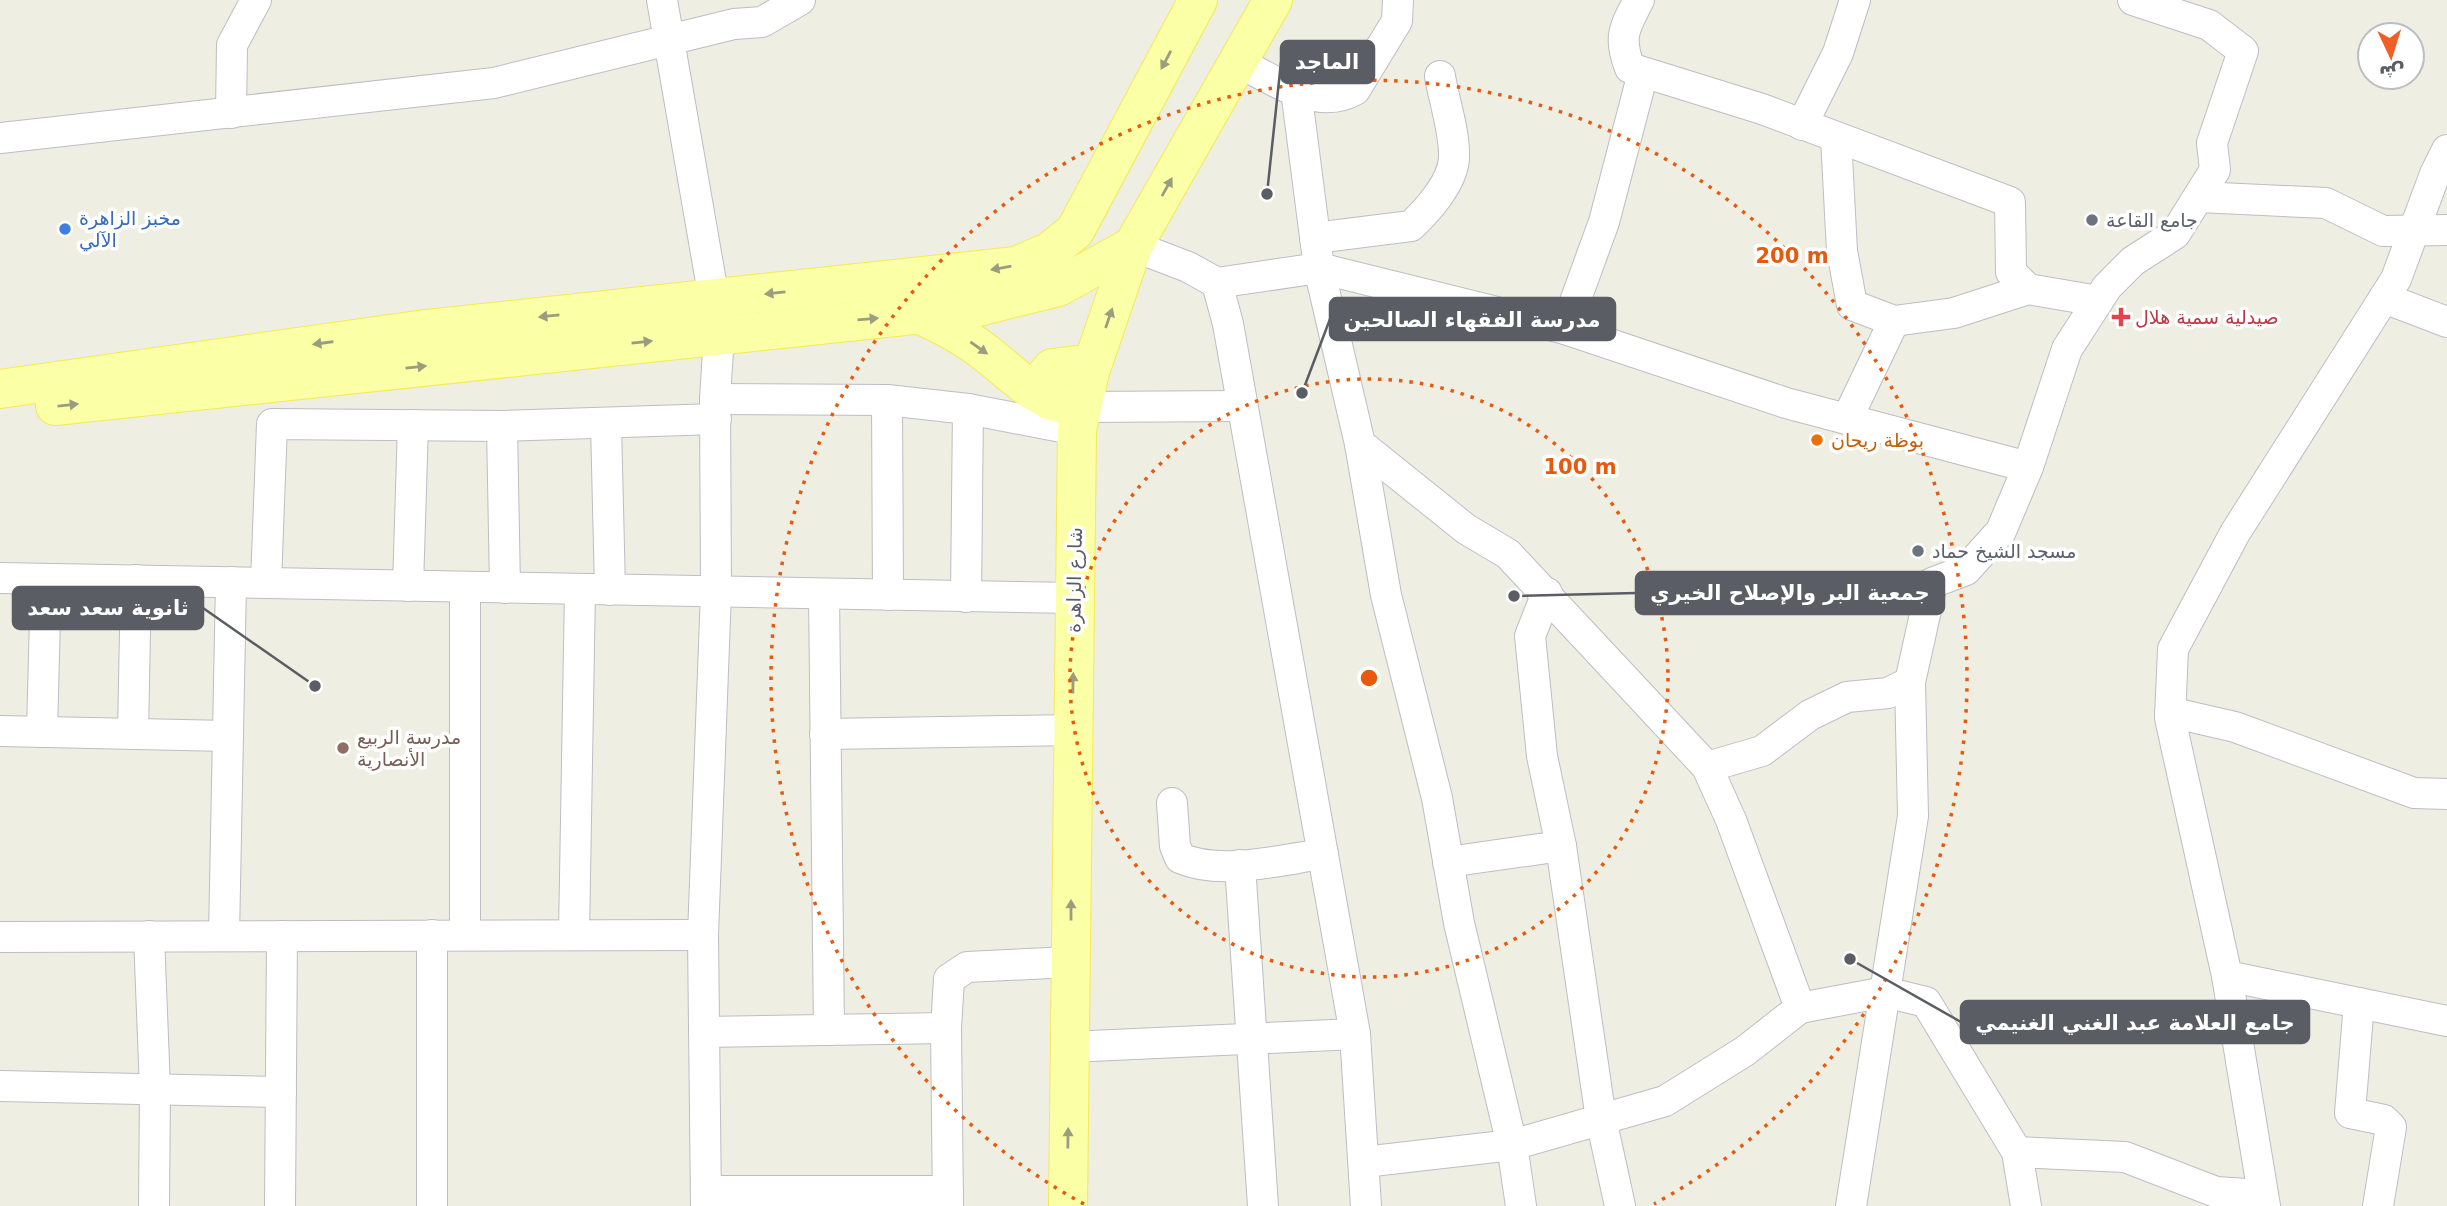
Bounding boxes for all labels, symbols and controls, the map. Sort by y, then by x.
north arrow [2356,21,2426,91]
callout: الماجد [1281,41,1374,83]
text: الماجد [1295,50,1359,74]
one-way arrow [1160,51,1172,70]
text: ش [2378,60,2406,85]
one-way arrow [1161,177,1173,196]
place label: مخبز الزاهرة الآلي [79,207,181,252]
place label: جامع القاعة [2106,209,2198,232]
marker: جامع القاعة [2084,212,2100,228]
marker: مخبز الزاهرة الآلي [57,221,73,237]
text: 200 m [1755,244,1829,268]
one-way arrow [990,263,1012,274]
one-way arrow [764,287,786,298]
callout: مدرسة الفقهاء الصالحين [1330,298,1615,340]
place label: صيدلية سمية هلال [2135,306,2279,328]
one-way arrow [1104,307,1115,328]
text: مدرسة الفقهاء الصالحين [1343,308,1601,332]
marker: صيدلية سمية هلال [2113,309,2129,325]
one-way arrow [537,311,559,322]
one-way arrow [857,314,879,325]
one-way arrow [631,337,653,348]
one-way arrow [312,338,334,349]
one-way arrow [970,341,988,355]
one-way arrow [405,362,427,373]
one-way arrow [57,399,79,410]
place label: بوظة ريحان [1831,429,1924,452]
marker: بوظة ريحان [1809,432,1825,448]
text: 100 m [1543,455,1617,479]
street label: شارع الزاهرة [1062,527,1087,633]
place label: مسجد الشيخ حماد [1932,540,2076,563]
marker: مسجد الشيخ حماد [1910,543,1926,559]
callout: جمعية البر والإصلاح الخيري [1636,572,1944,614]
text: جمعية البر والإصلاح الخيري [1650,581,1930,606]
callout: ثانوية سعد سعد [13,587,203,629]
text: ثانوية سعد سعد [27,596,189,620]
centre of rings [1357,666,1381,690]
one-way arrow [1067,672,1079,694]
place label: مدرسة الربيع الأنصارية [357,726,461,771]
marker: مدرسة الربيع الأنصارية [335,740,351,756]
one-way arrow [1065,899,1077,921]
callout: جامع العلامة عبد الغني الغنيمي [1961,1001,2309,1043]
text: جامع العلامة عبد الغني الغنيمي [1975,1011,2295,1035]
one-way arrow [1062,1127,1074,1149]

